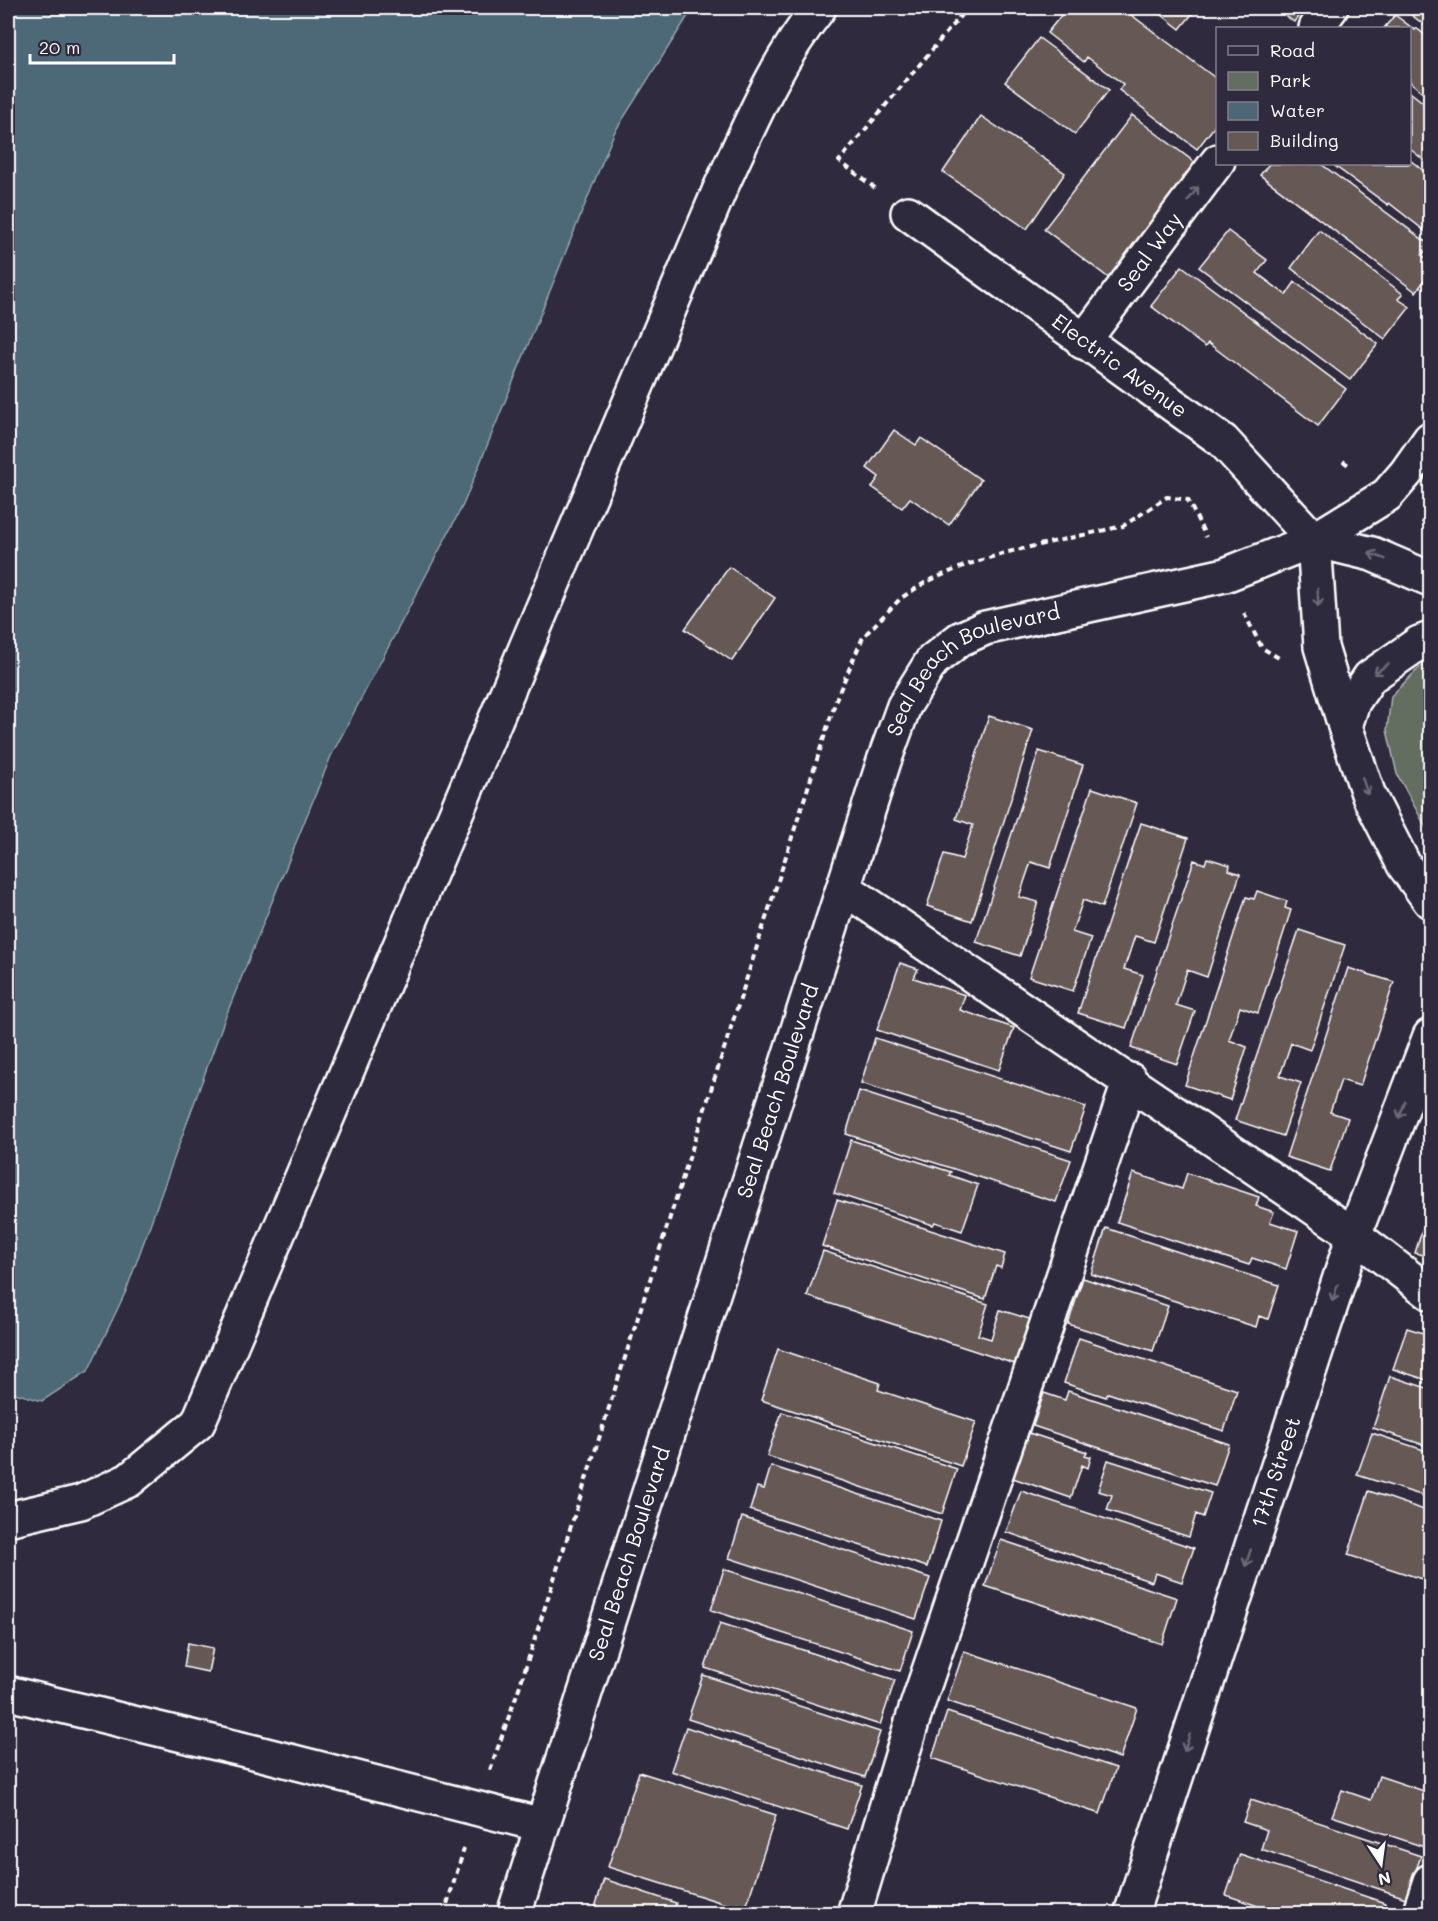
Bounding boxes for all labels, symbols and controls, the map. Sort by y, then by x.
scale bar [30,27,174,65]
legend [1216,27,1411,165]
text: 20 m [39,35,80,59]
text: Road [1270,38,1315,62]
text: Park [1270,68,1311,92]
text: Water [1270,98,1325,122]
text: Building [1270,128,1338,152]
one-way arrow [1187,186,1199,202]
street label: Seal Way [1110,206,1187,296]
street label: Electric Avenue [1047,307,1193,423]
one-way arrow [1368,550,1386,561]
one-way arrow [1312,588,1323,608]
street label: Seal Beach Boulevard [879,597,1062,739]
one-way arrow [1373,663,1389,675]
one-way arrow [1360,776,1371,795]
street label: Seal Beach Boulevard [730,980,824,1201]
one-way arrow [1396,1100,1407,1119]
one-way arrow [1329,1283,1340,1302]
street label: 17th Street [1244,1413,1306,1531]
street label: Seal Beach Boulevard [581,1443,675,1664]
one-way arrow [1241,1548,1252,1567]
one-way arrow [1181,1733,1192,1752]
north arrow [1351,1834,1411,1894]
text: N [1376,1868,1393,1891]

